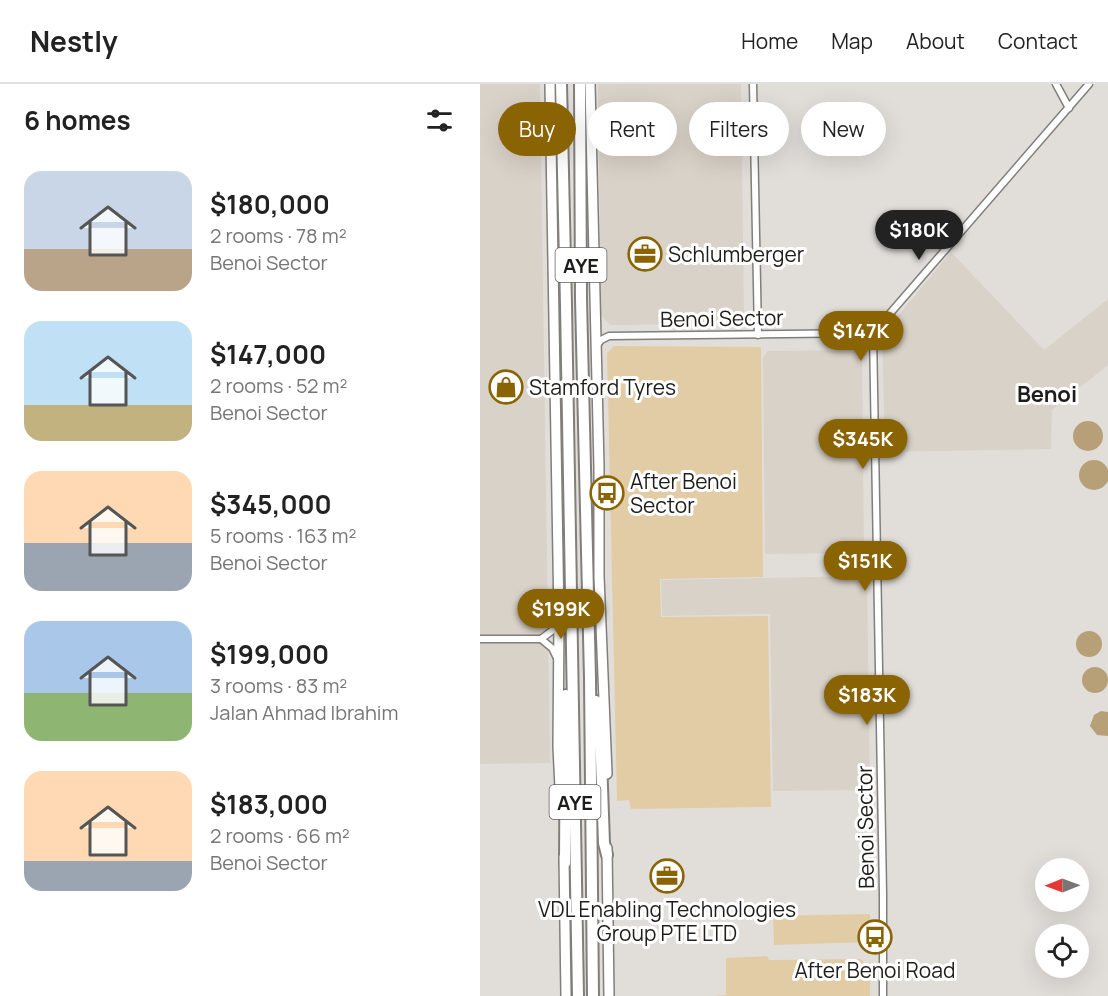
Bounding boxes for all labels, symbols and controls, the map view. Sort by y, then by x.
text: Nestly [30,22,118,60]
text: Home [741,27,798,55]
text: Map [831,27,873,55]
text: About [906,27,965,55]
text: Contact [998,27,1078,55]
text: 6 homes [24,102,131,138]
chip: Buy [498,102,576,156]
chip: Rent [588,102,677,156]
chip: Filters [689,102,789,156]
chip: New [801,102,886,156]
icon: filters [423,104,456,137]
text: $180,000 [210,186,330,222]
icon: home [72,195,144,267]
pin: $180K [877,210,961,261]
text: $180K [889,216,949,243]
text: 2 rooms · 78 m² [210,222,347,249]
office icon: Schlumberger [627,236,663,272]
place label: Schlumberger [668,240,805,268]
road number: AYE [556,248,606,282]
text: Benoi Sector [210,249,328,276]
street label: Benoi Sector [660,303,784,333]
pin: $147K [819,311,903,362]
text: $147K [832,317,890,344]
text: $147,000 [210,336,326,372]
icon: home [72,345,144,417]
shop icon: Stamford Tyres [488,369,524,405]
text: 2 rooms · 52 m² [210,372,347,399]
place label: Stamford Tyres [529,373,676,401]
district label: Benoi [1017,379,1077,409]
text: Benoi Sector [210,399,328,426]
pin: $345K [821,419,905,470]
text: $345K [832,425,894,452]
place label: After Benoi Sector [630,467,737,519]
bus stop icon: After Benoi Sector [589,475,625,511]
text: $345,000 [210,486,332,522]
icon: home [72,495,144,567]
text: 5 rooms · 163 m² [210,522,356,549]
pin: $151K [823,541,907,592]
text: $151K [838,547,892,574]
text: Benoi Sector [210,549,328,576]
pin: $199K [519,589,603,640]
text: $199K [531,595,591,622]
text: $199,000 [210,636,329,672]
icon: home [72,645,144,717]
text: 3 rooms · 83 m² [210,672,347,699]
pin: $183K [825,675,909,726]
text: $183K [838,681,896,708]
text: Jalan Ahmad Ibrahim [210,699,398,726]
street label: Benoi Sector [850,765,880,889]
road number: AYE [550,785,601,819]
text: $183,000 [210,786,328,822]
icon: home [72,795,144,867]
text: 2 rooms · 66 m² [210,822,350,849]
text: Benoi Sector [210,849,328,876]
office icon: VDL Enabling Technologies Group PTE LTD [649,858,685,894]
north arrow [1035,858,1089,912]
map controls [1035,858,1089,978]
place label: VDL Enabling Technologies Group PTE LTD [538,895,796,947]
bus stop icon: After Benoi Road [857,919,893,955]
button: locate [1035,924,1089,978]
place label: After Benoi Road [795,956,955,984]

